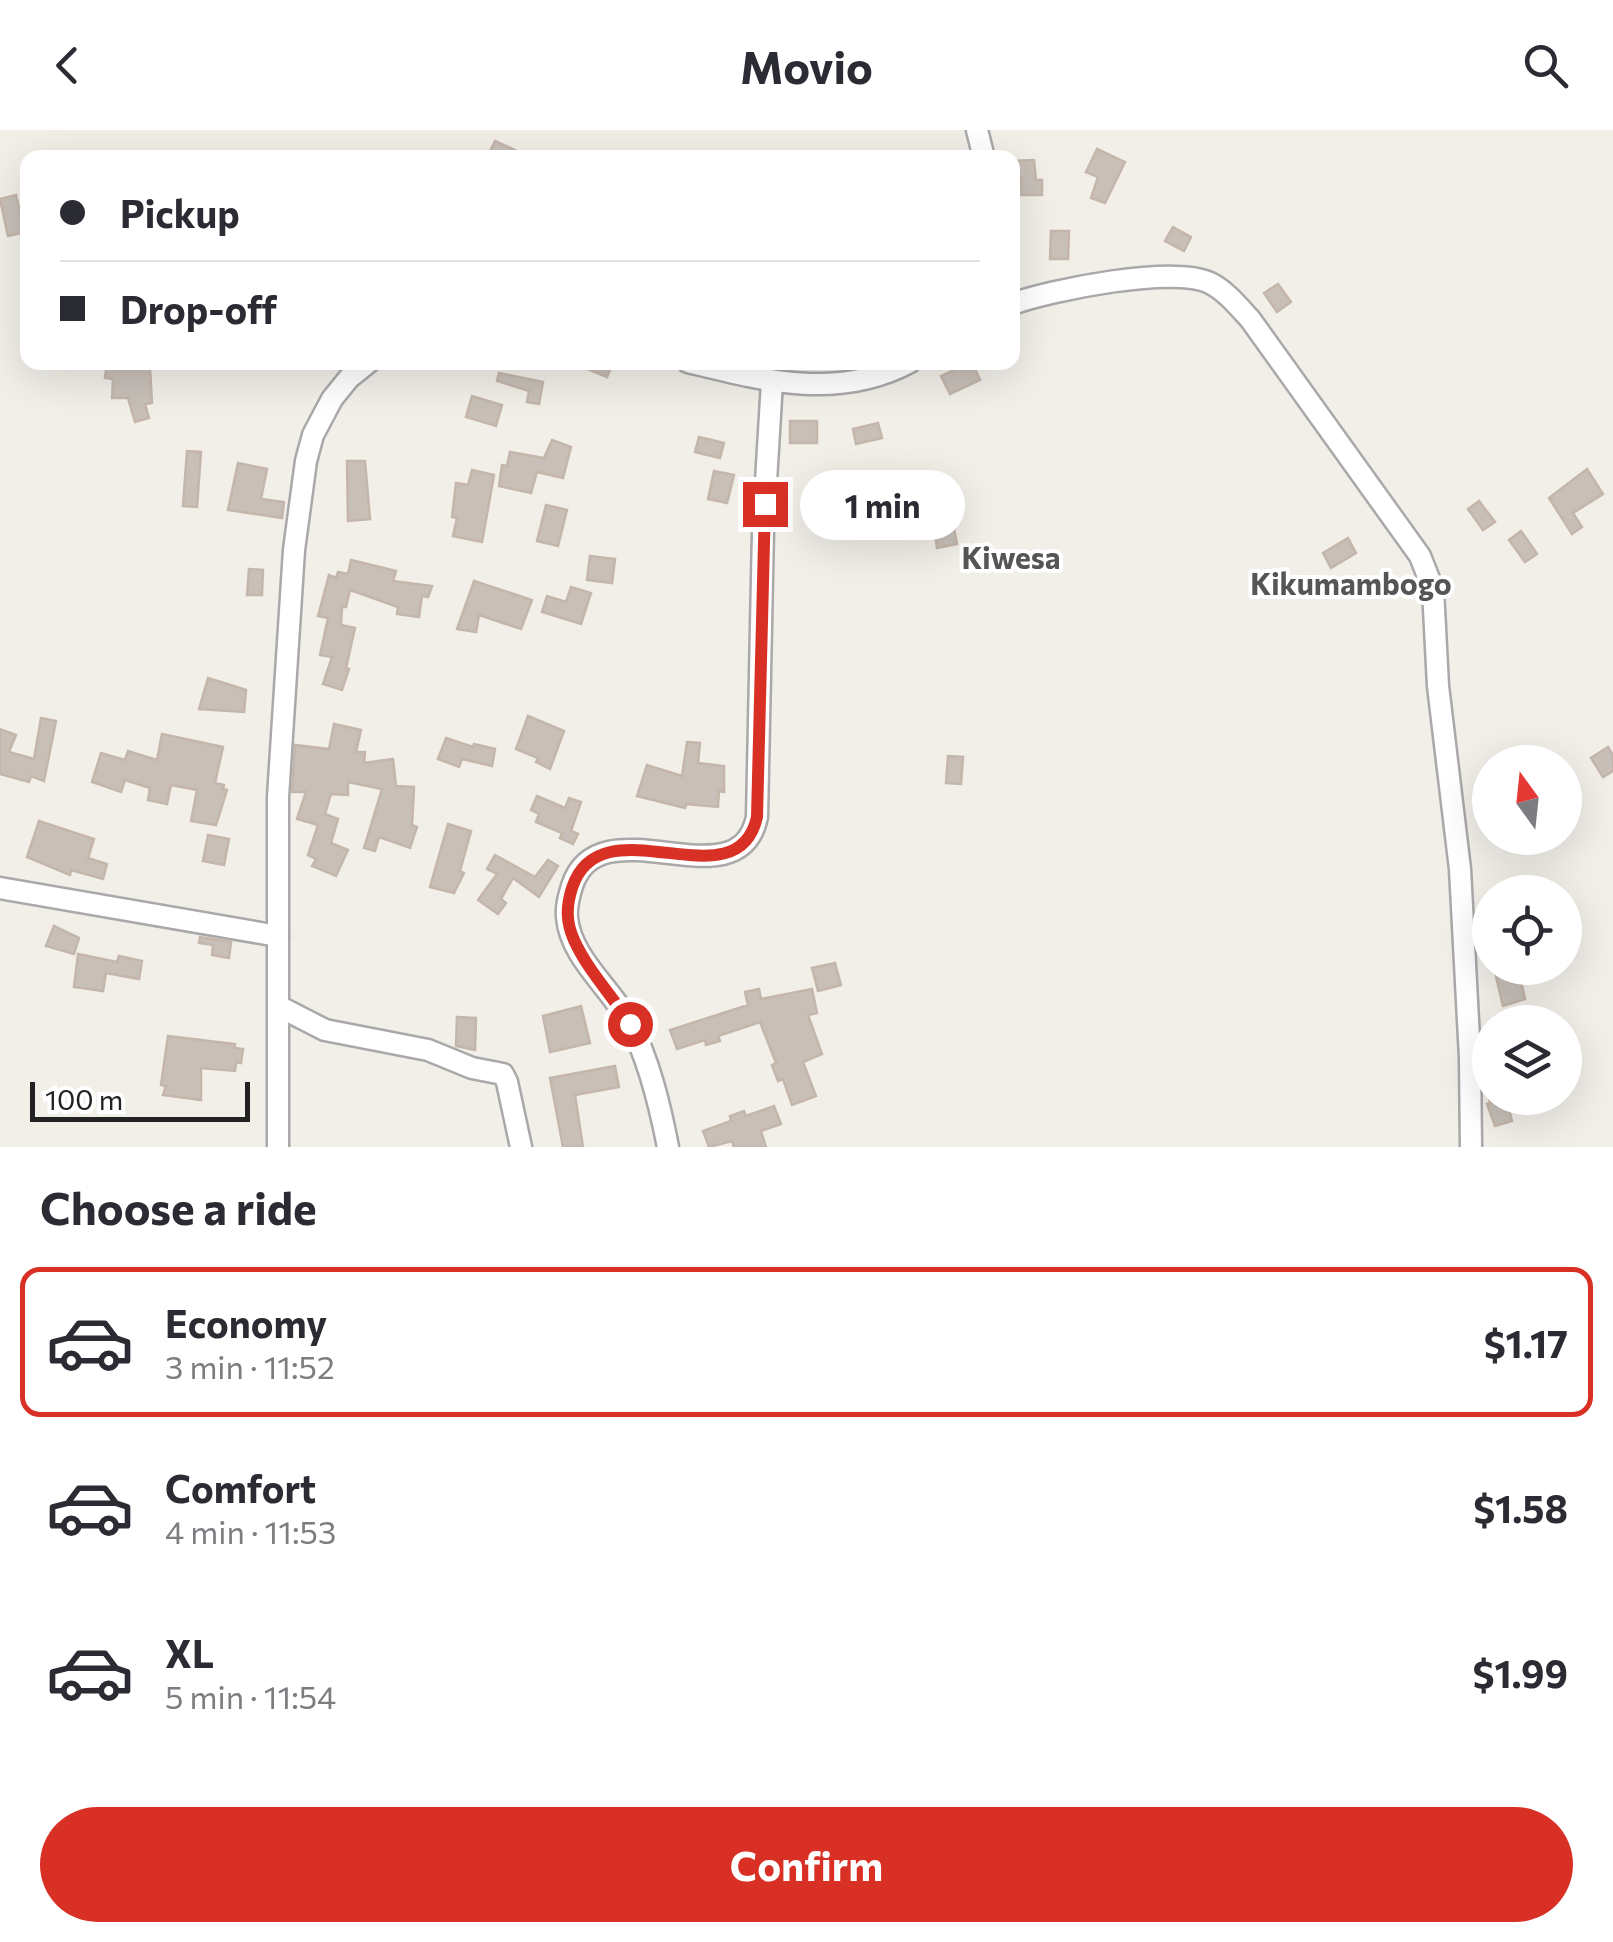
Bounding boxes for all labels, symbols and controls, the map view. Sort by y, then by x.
icon: back [40,38,95,93]
text: Movio [740,38,873,93]
icon: search [1518,38,1573,93]
text: Pickup [120,189,240,236]
text: Drop-off [120,285,277,332]
callout: 1 min [800,469,965,539]
route end [743,482,788,527]
text: 1 min [845,485,920,525]
district label: Kiwesa [961,538,1061,575]
district label: Kikumambogo [1250,564,1452,601]
north arrow [1472,745,1582,855]
map controls [1472,745,1582,1115]
button: locate [1472,875,1582,985]
route start [608,1002,653,1047]
button: layers [1472,1005,1582,1115]
scale bar [30,1077,250,1121]
text: 100 m [45,1082,123,1116]
text: Choose a ride [40,1179,317,1234]
icon: car [45,1297,135,1387]
text: Economy [165,1299,327,1346]
text: $1.17 [1484,1319,1568,1366]
text: 3 min · 11:52 [165,1346,335,1386]
icon: car [45,1462,135,1552]
text: Comfort [165,1464,316,1511]
text: $1.58 [1473,1484,1568,1531]
text: 4 min · 11:53 [165,1511,336,1551]
icon: car [45,1627,135,1717]
text: XL [165,1629,214,1676]
text: $1.99 [1473,1649,1568,1696]
text: 5 min · 11:54 [165,1676,336,1716]
button: Confirm [40,1807,1573,1922]

